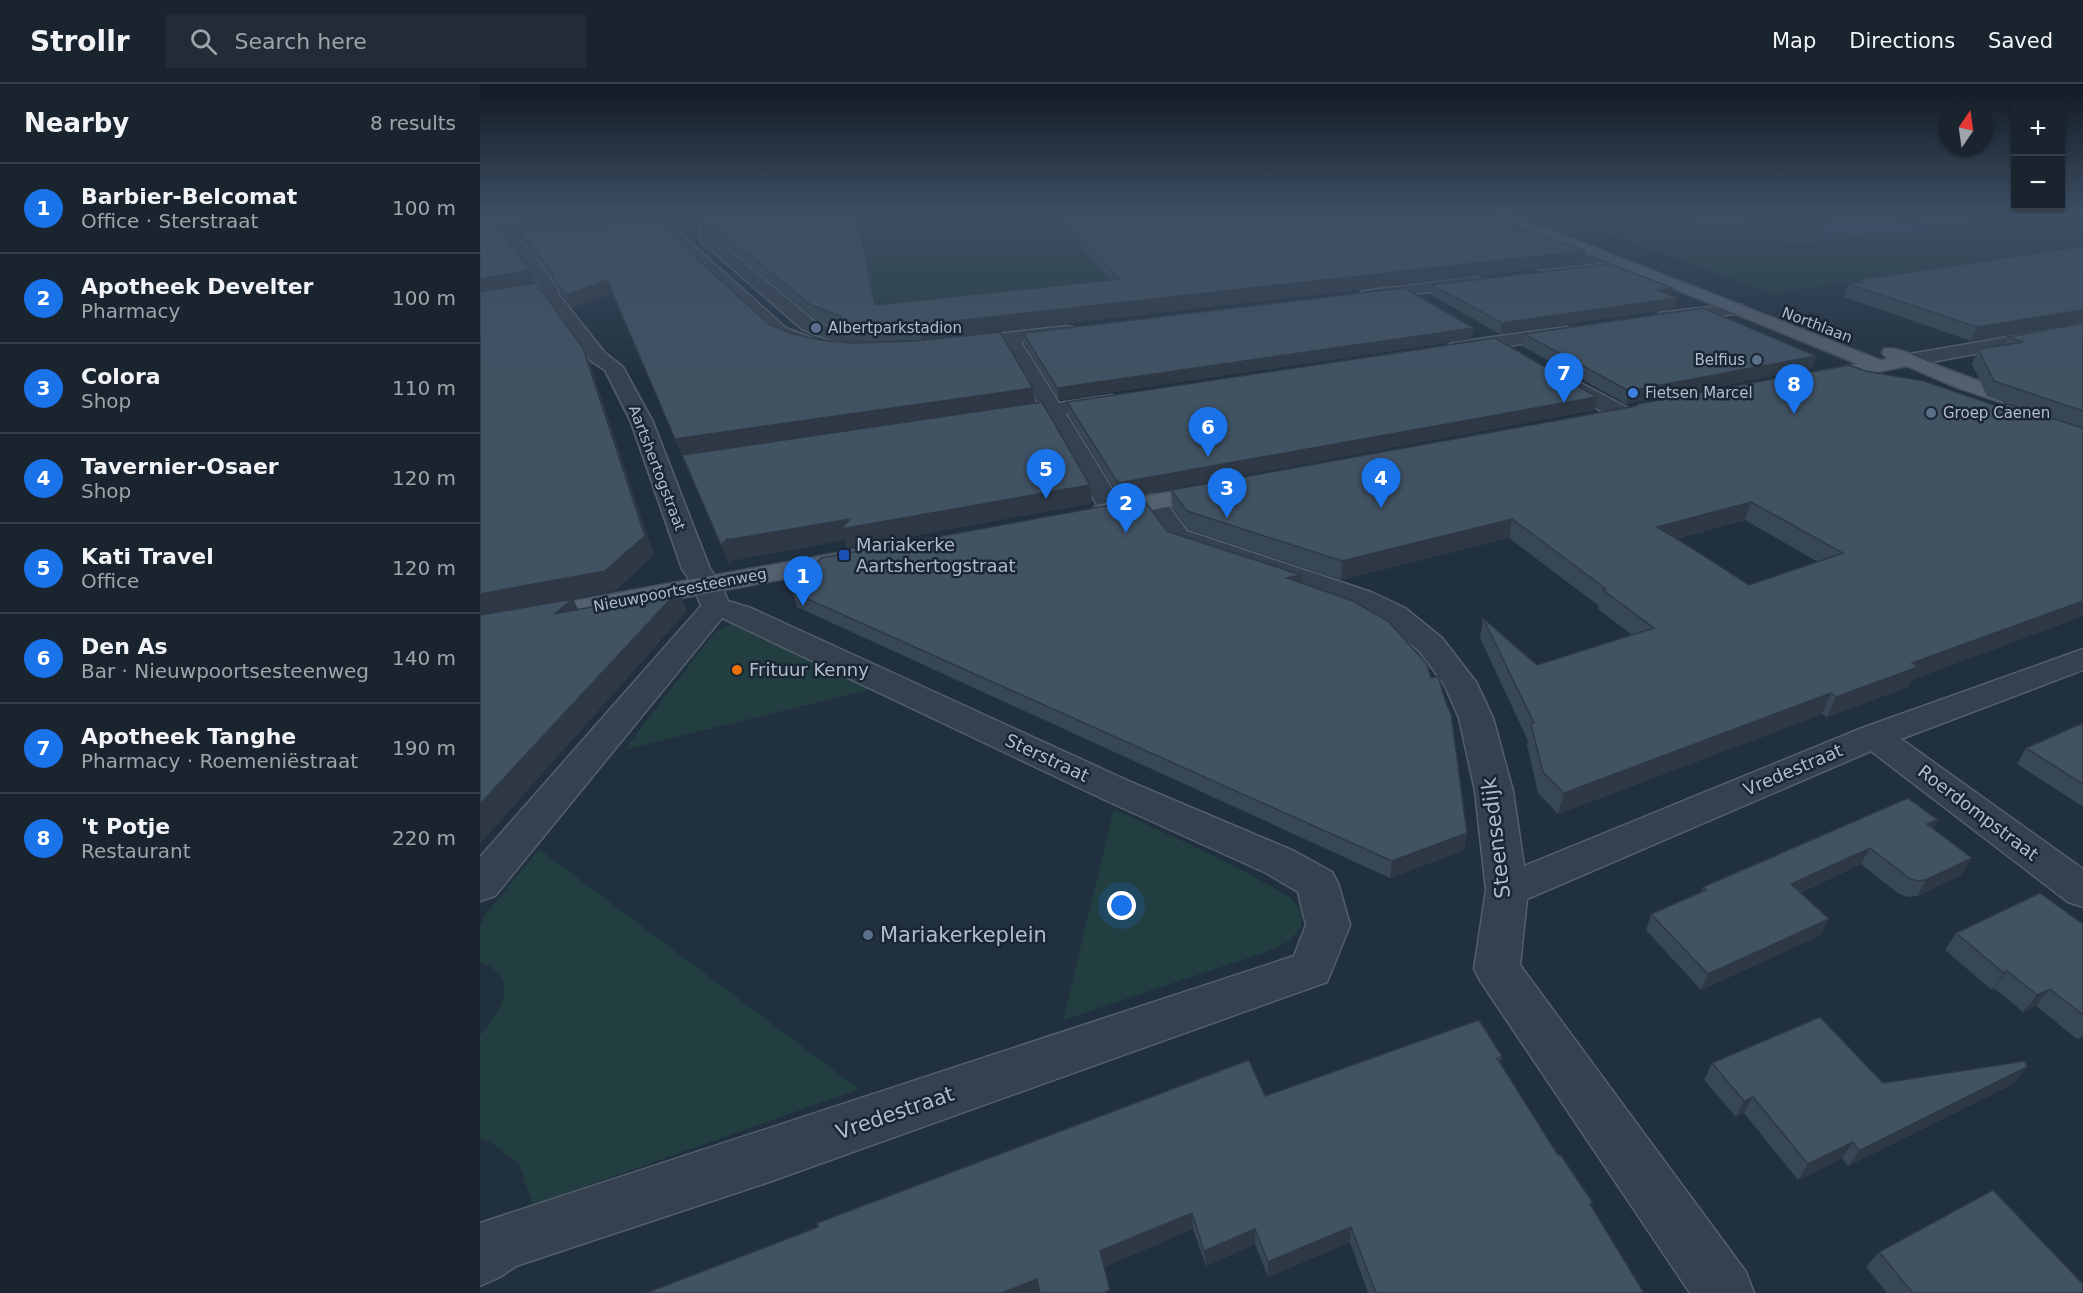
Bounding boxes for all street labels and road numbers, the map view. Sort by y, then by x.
street label: Northlaan [1779,303,1855,347]
street label: Aartshertogstraat [625,403,689,533]
street label: Nieuwpoortsesteenweg [592,564,768,616]
street label: Sterstraat [1002,729,1092,786]
street label: Vredestraat [1740,739,1846,800]
street label: Roerdompstraat [1914,761,2043,865]
street label: Steensedijk [1477,775,1515,900]
street label: Vredestraat [833,1082,957,1144]

